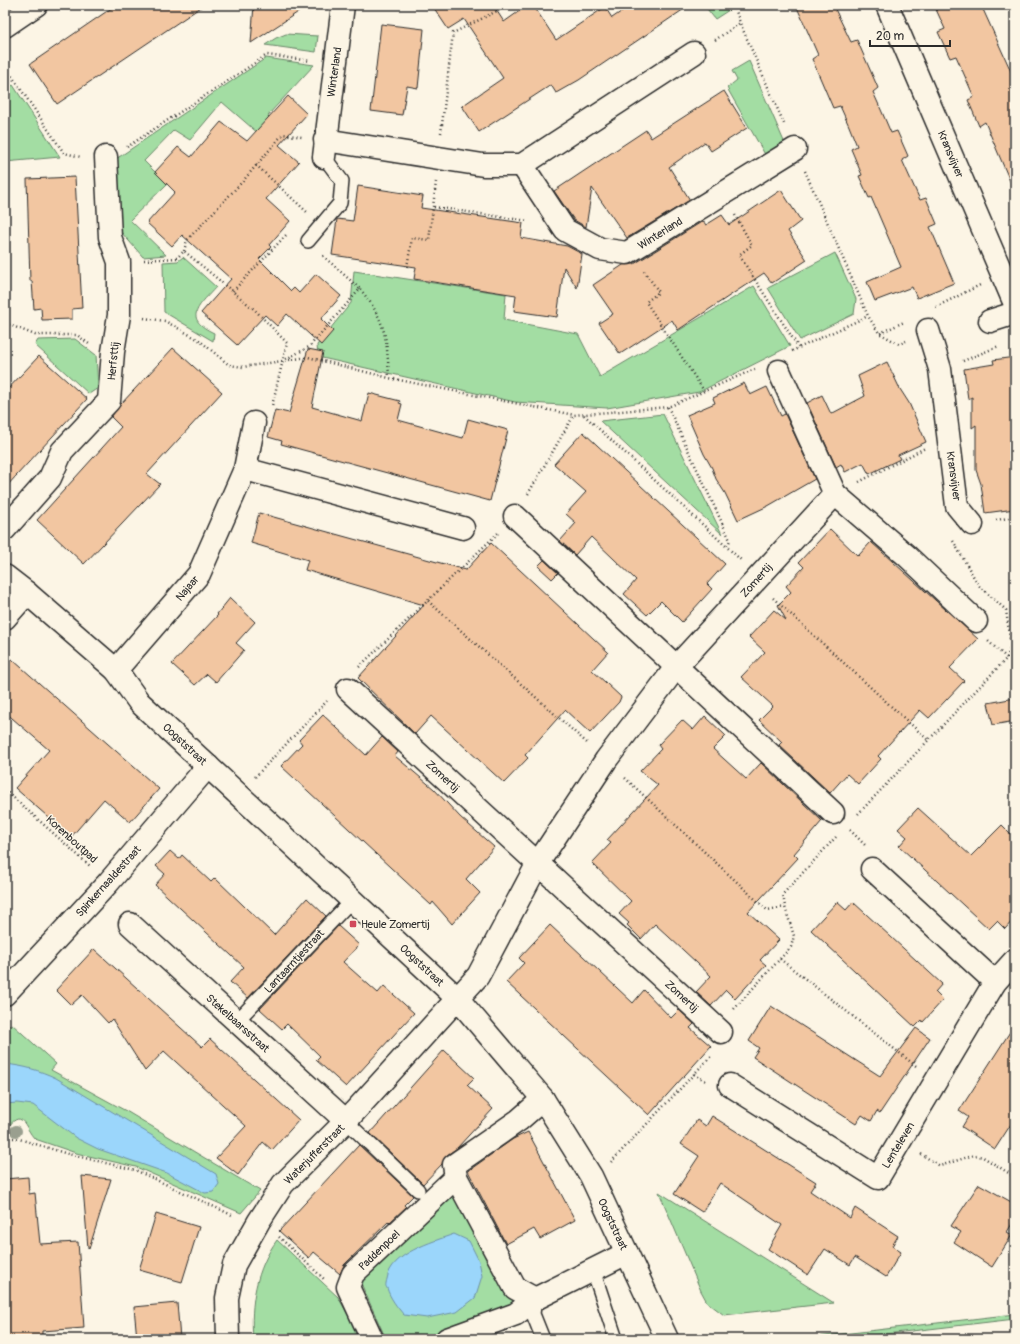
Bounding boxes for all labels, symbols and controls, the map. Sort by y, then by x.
scale bar [870,22,950,48]
text: 20 m [876,29,905,44]
street label: Winterland [325,46,344,98]
street label: Kransvijver [935,129,966,180]
street label: Winterland [636,215,685,252]
street label: Herfsttij [105,341,122,381]
street label: Kransvijver [944,450,963,502]
street label: Zomertij [738,561,775,600]
street label: Najaar [173,573,202,604]
street label: Oogststraat [160,721,210,768]
street label: Zomertij [423,758,462,795]
street label: Korenboutpad [43,813,100,866]
street label: Spinkernaaldestraat [73,843,144,920]
place label: Heule Zomertij [361,918,430,931]
marker: Heule Zomertij [348,919,358,929]
street label: Lantaarntjestraat [262,927,327,996]
street label: Oogststraat [397,942,447,989]
street label: Zomertij [662,978,701,1015]
street label: Stekelbaarsstraat [203,991,273,1056]
street label: Lenteleven [880,1120,917,1171]
street label: Waterjufferstraat [281,1121,348,1187]
street label: Oogststraat [595,1196,630,1253]
street label: Paddenpoel [356,1228,403,1273]

